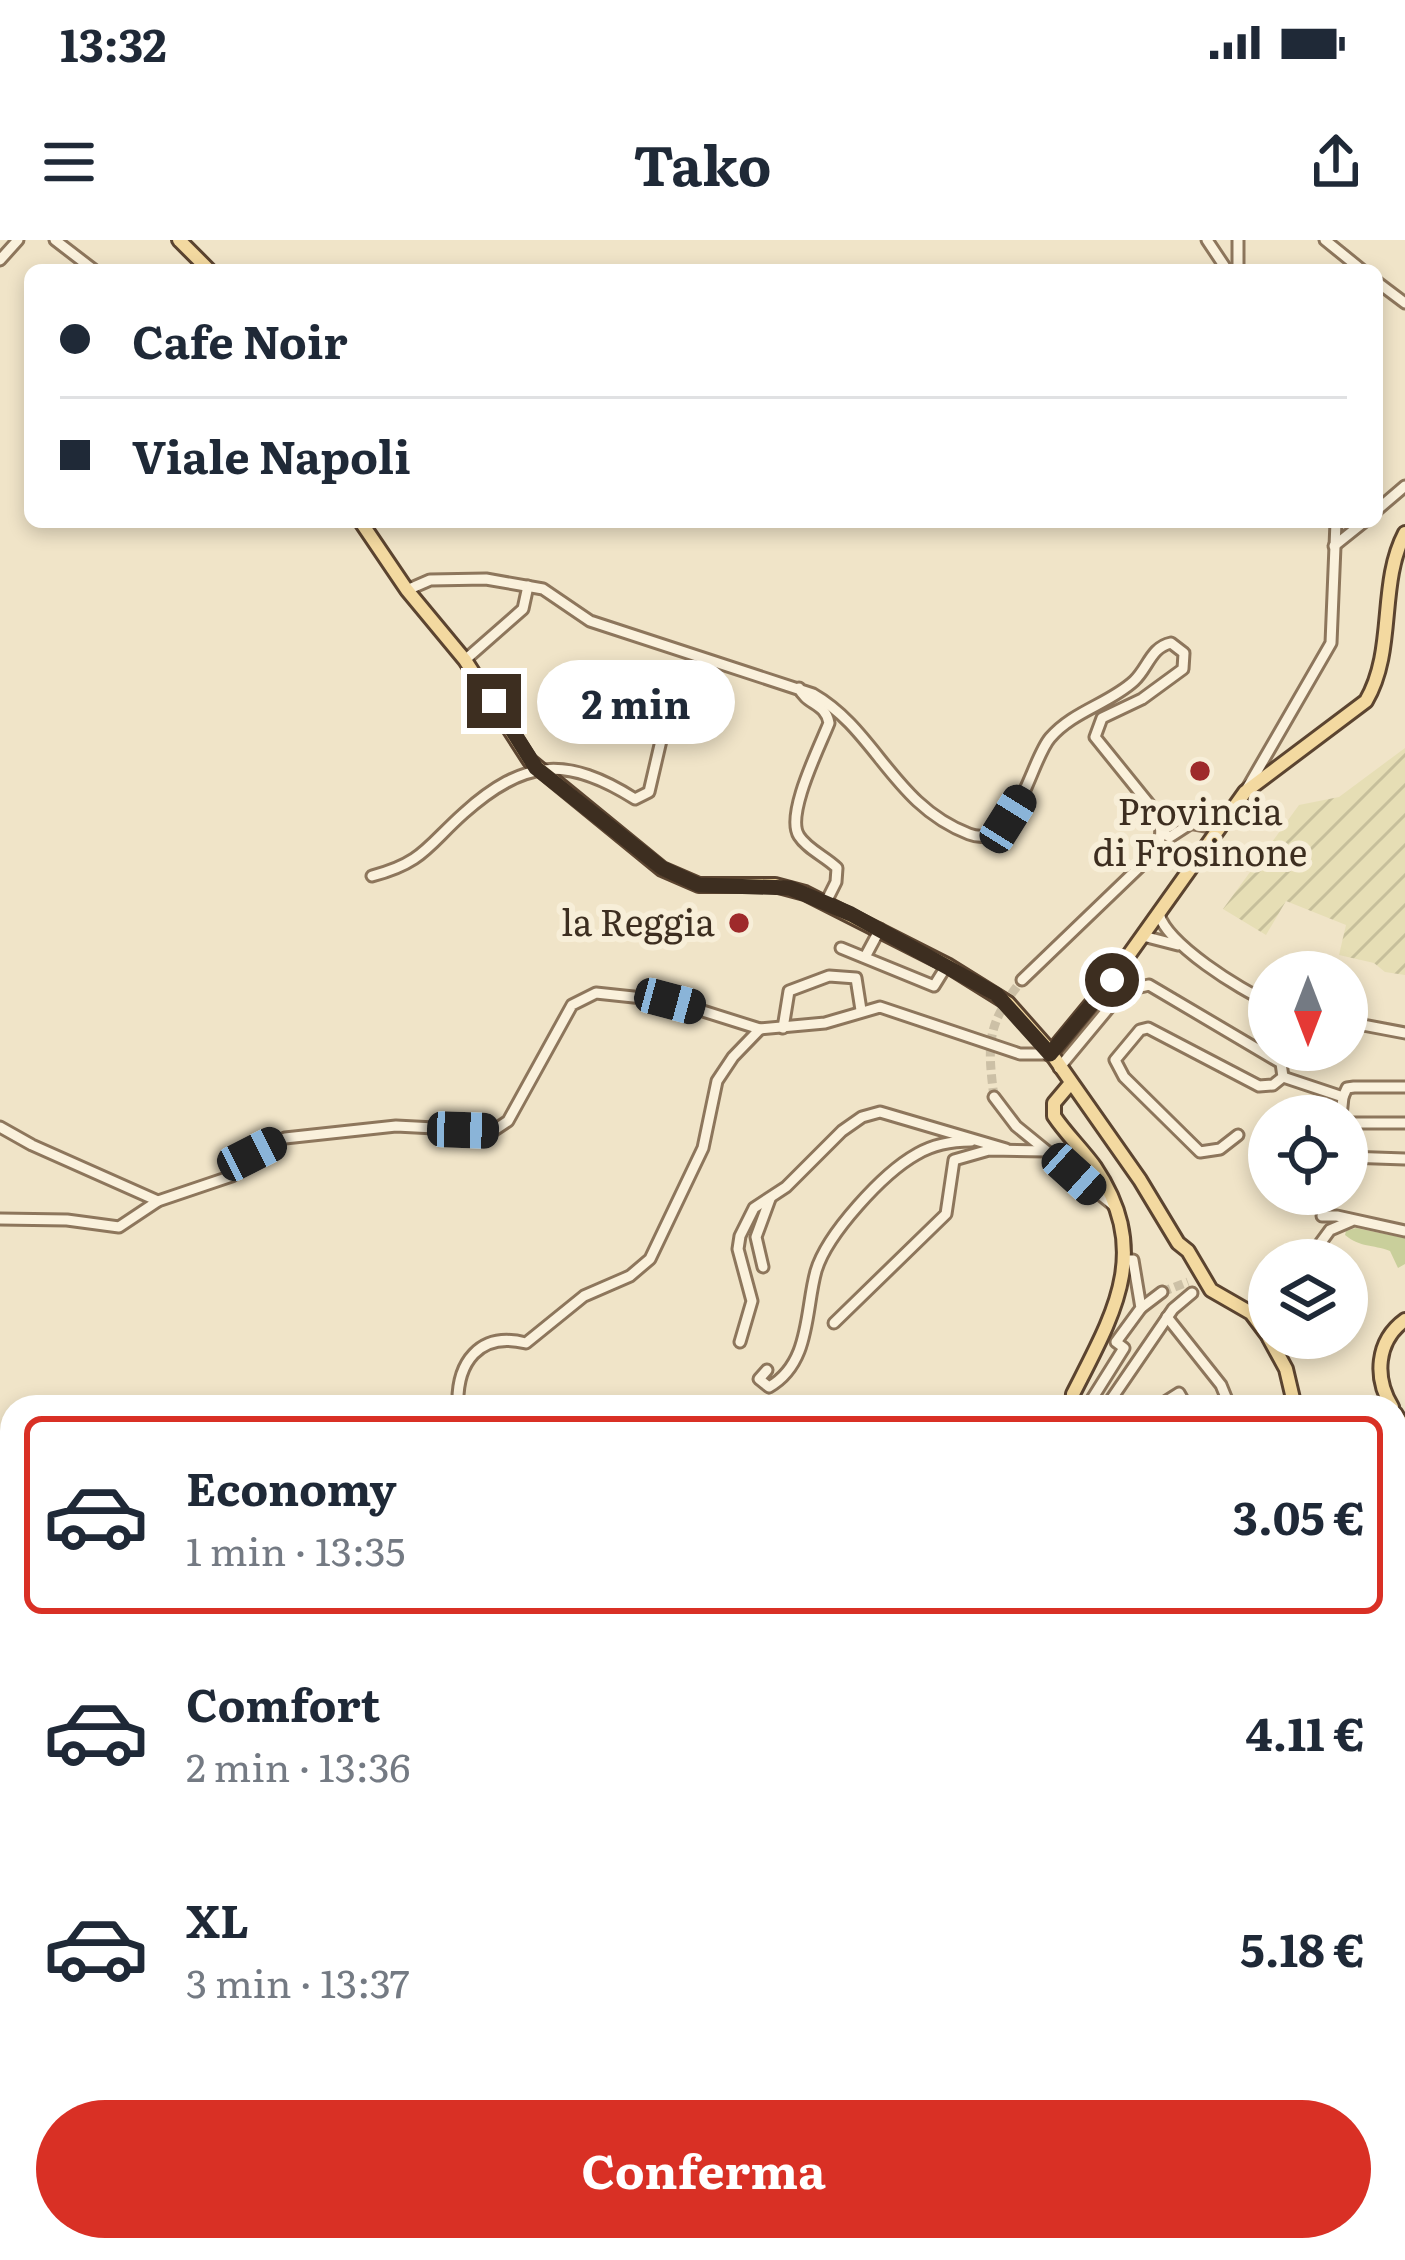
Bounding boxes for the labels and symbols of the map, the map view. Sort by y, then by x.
callout: 2 min [536,659,734,743]
route end [467,674,521,728]
marker: Provincia di Frosinone [1187,758,1213,784]
car [974,779,1042,859]
place label: Provincia di Frosinone [1093,783,1307,877]
place label: la Reggia [561,894,716,947]
marker: la Reggia [726,910,752,936]
north arrow [1248,951,1368,1071]
route start [1085,953,1139,1007]
car [631,974,709,1028]
car [426,1111,500,1149]
car [212,1122,292,1186]
car [1035,1137,1113,1211]

